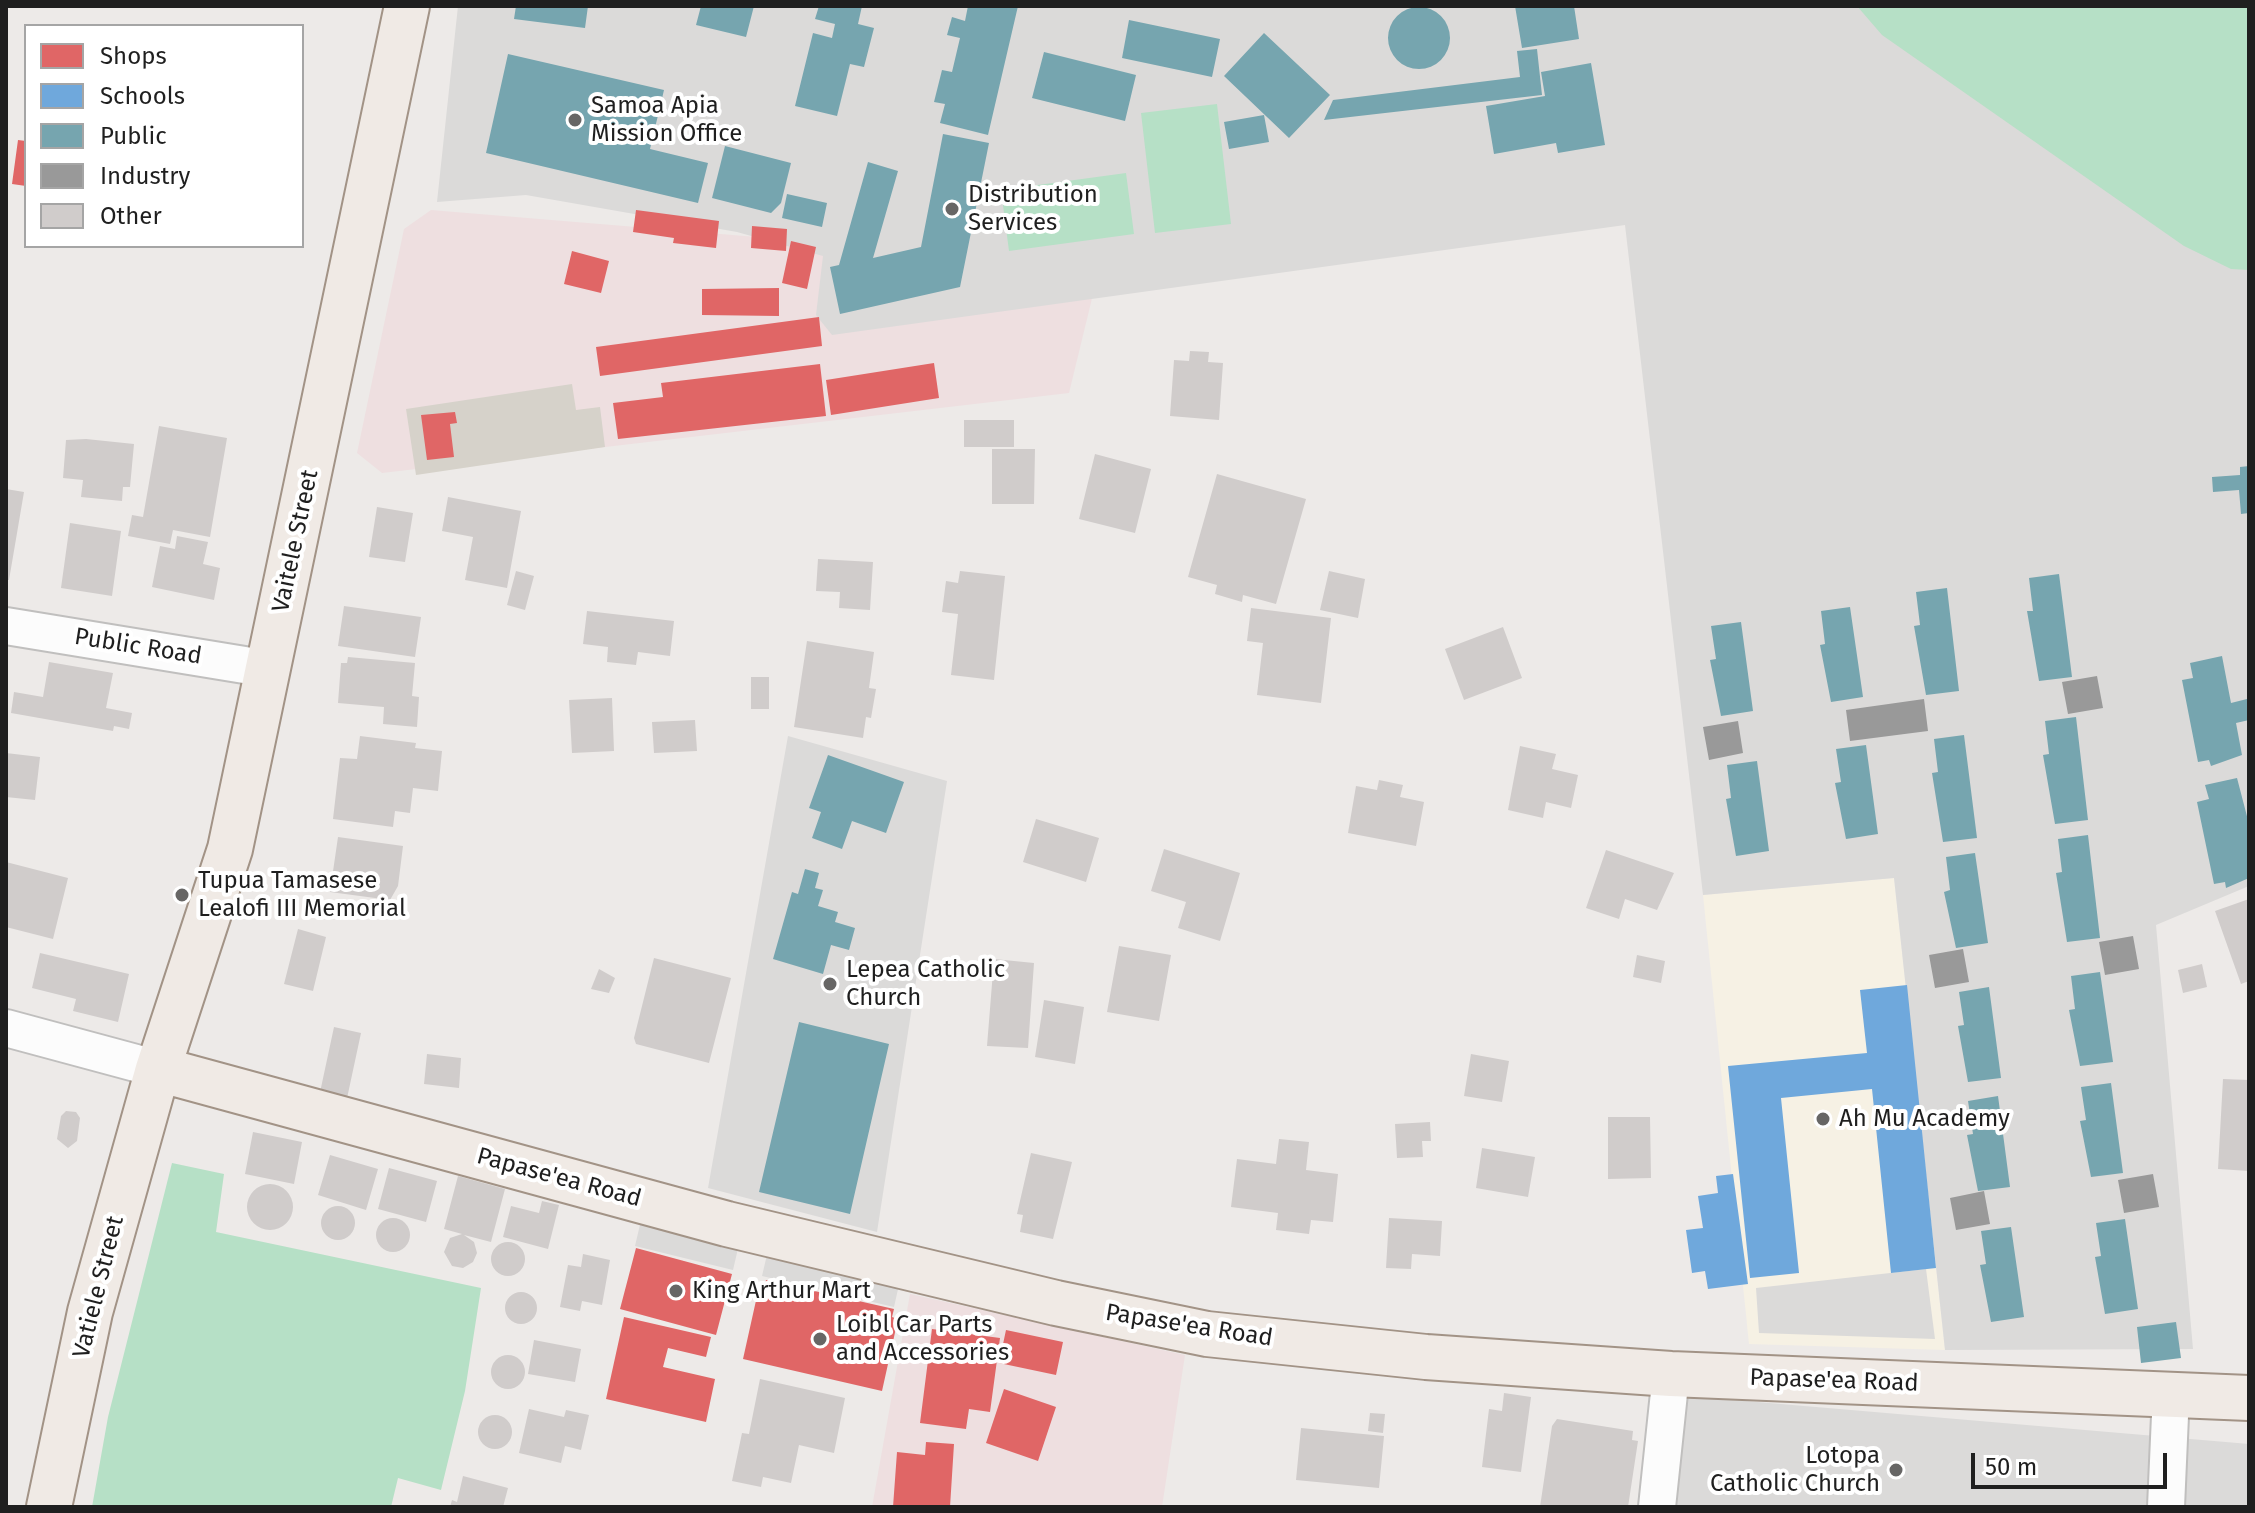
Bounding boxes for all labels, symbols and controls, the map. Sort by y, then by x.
legend [24,24,304,248]
text: Shops [100,42,167,70]
text: Schools [100,82,185,110]
place label: Samoa Apia Mission Office [591,92,742,148]
marker: Samoa Apia Mission Office [566,111,584,129]
text: Public [100,122,167,150]
text: Industry [100,162,190,190]
place label: Distribution Services [968,181,1098,237]
marker: Distribution Services [943,200,961,218]
text: Other [100,202,162,230]
street label: Vaitele Street [267,467,325,615]
street label: Public Road [72,623,204,671]
place label: Tupua Tamasese Lealofi III Memorial [198,867,406,923]
marker: Tupua Tamasese Lealofi III Memorial [173,886,191,904]
place label: Lepea Catholic Church [846,956,1005,1012]
marker: Lepea Catholic Church [821,975,839,993]
place label: Ah Mu Academy [1839,1105,2010,1133]
marker: Ah Mu Academy [1814,1110,1832,1128]
street label: Papase'ea Road [474,1142,644,1214]
street label: Vatiele Street [67,1213,131,1361]
place label: King Arthur Mart [692,1277,871,1305]
marker: King Arthur Mart [667,1282,685,1300]
street label: Papase'ea Road [1103,1299,1275,1353]
place label: Loibl Car Parts and Accessories [836,1311,1009,1367]
marker: Loibl Car Parts and Accessories [811,1330,829,1348]
street label: Papase'ea Road [1749,1364,1919,1398]
scale bar [1975,1437,2171,1487]
place label: Lotopa Catholic Church [1710,1442,1880,1498]
text: 50 m [1985,1453,2037,1481]
marker: Lotopa Catholic Church [1887,1461,1905,1479]

